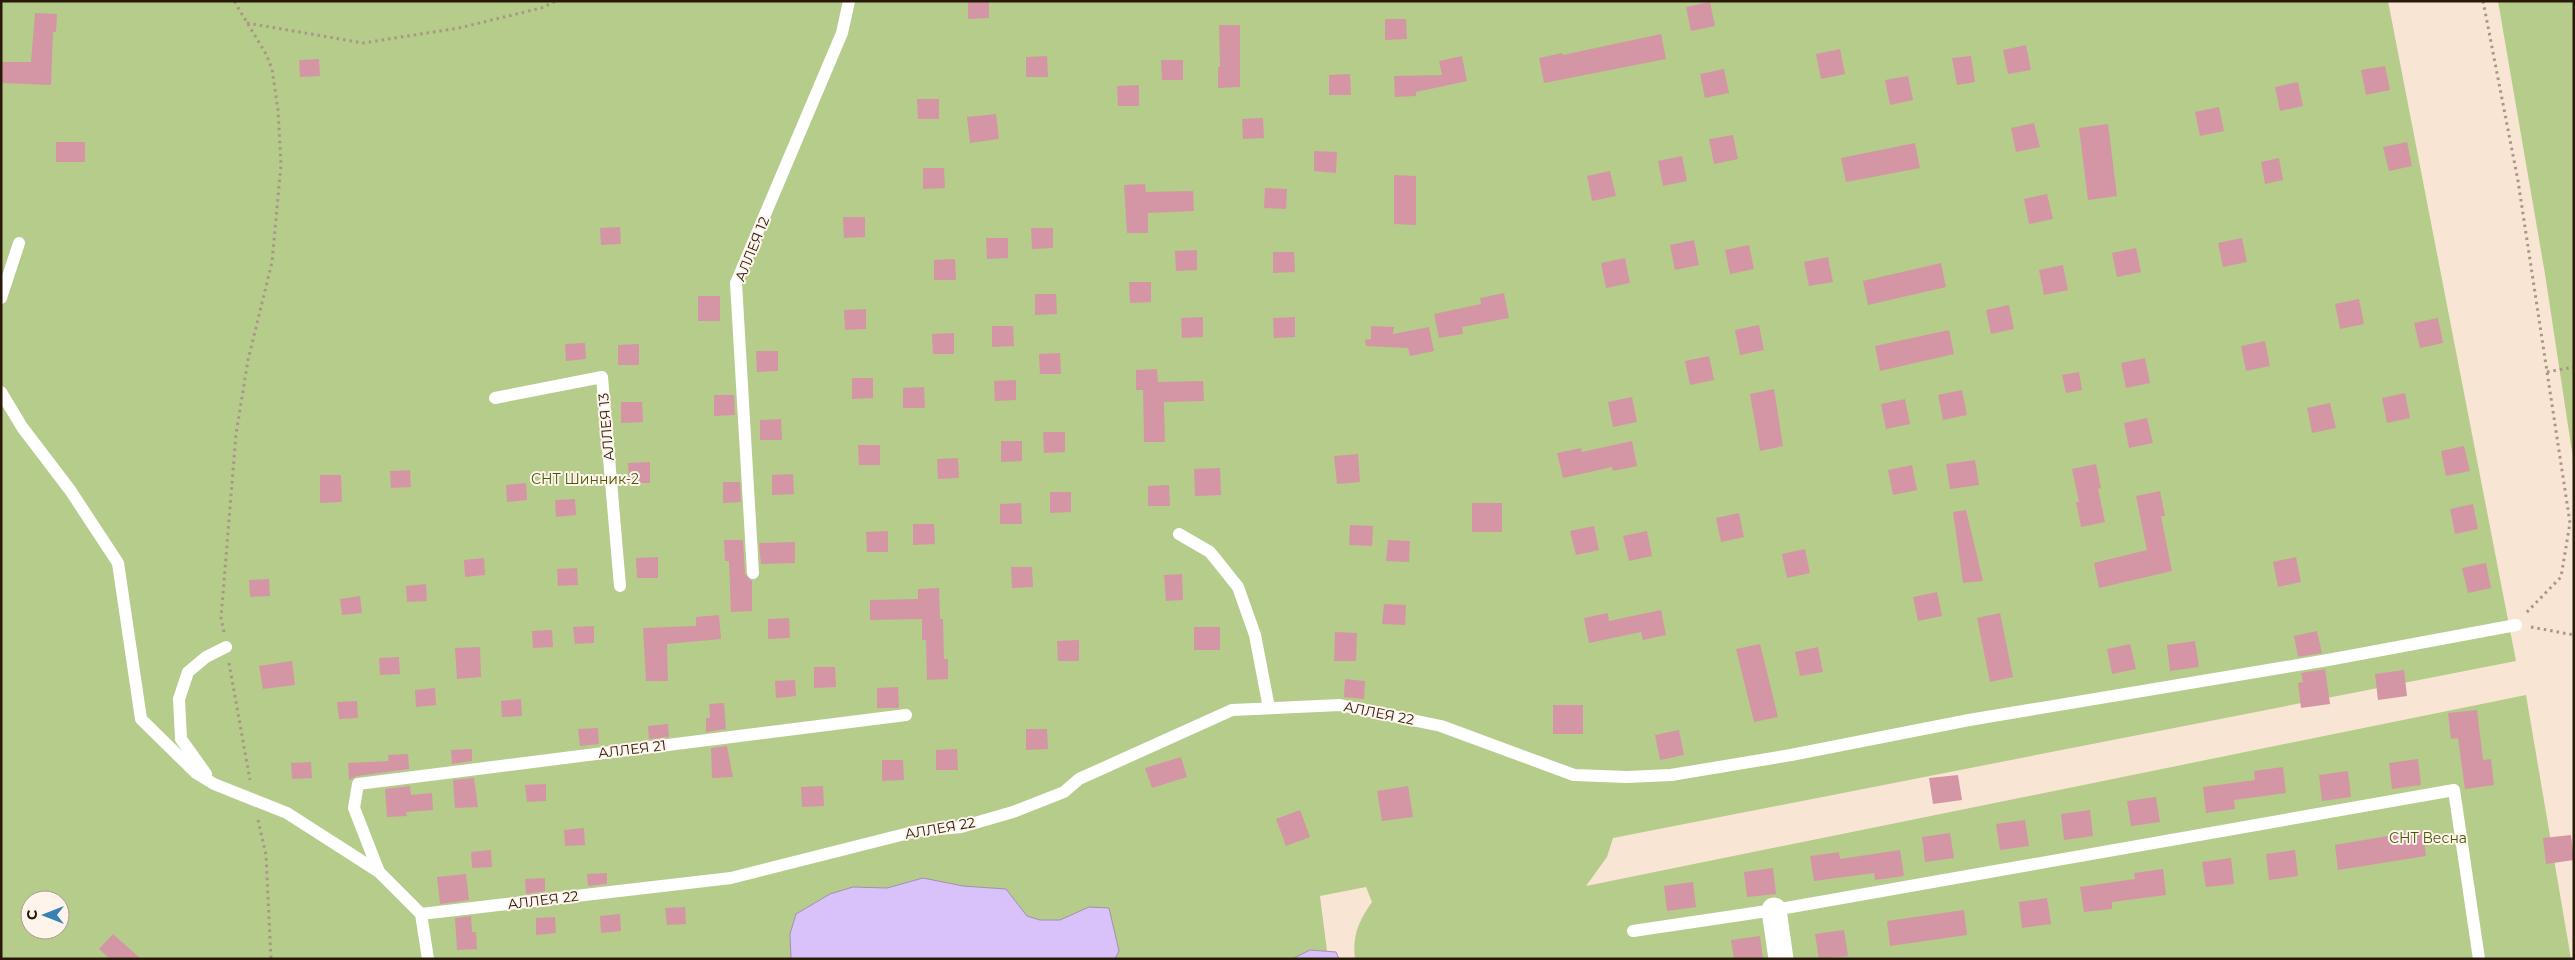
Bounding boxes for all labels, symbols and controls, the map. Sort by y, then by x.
street label: АЛЛЕЯ 12 [731,214,773,284]
street label: АЛЛЕЯ 13 [594,392,618,462]
park label: СНТ Шинник-2 [531,470,639,488]
street label: АЛЛЕЯ 22 [1342,697,1416,729]
street label: АЛЛЕЯ 21 [597,736,667,762]
street label: АЛЛЕЯ 22 [903,813,977,843]
park label: СНТ Весна [2389,829,2467,847]
street label: АЛЛЕЯ 22 [507,887,579,913]
north arrow [20,890,70,940]
text: С [23,910,41,920]

